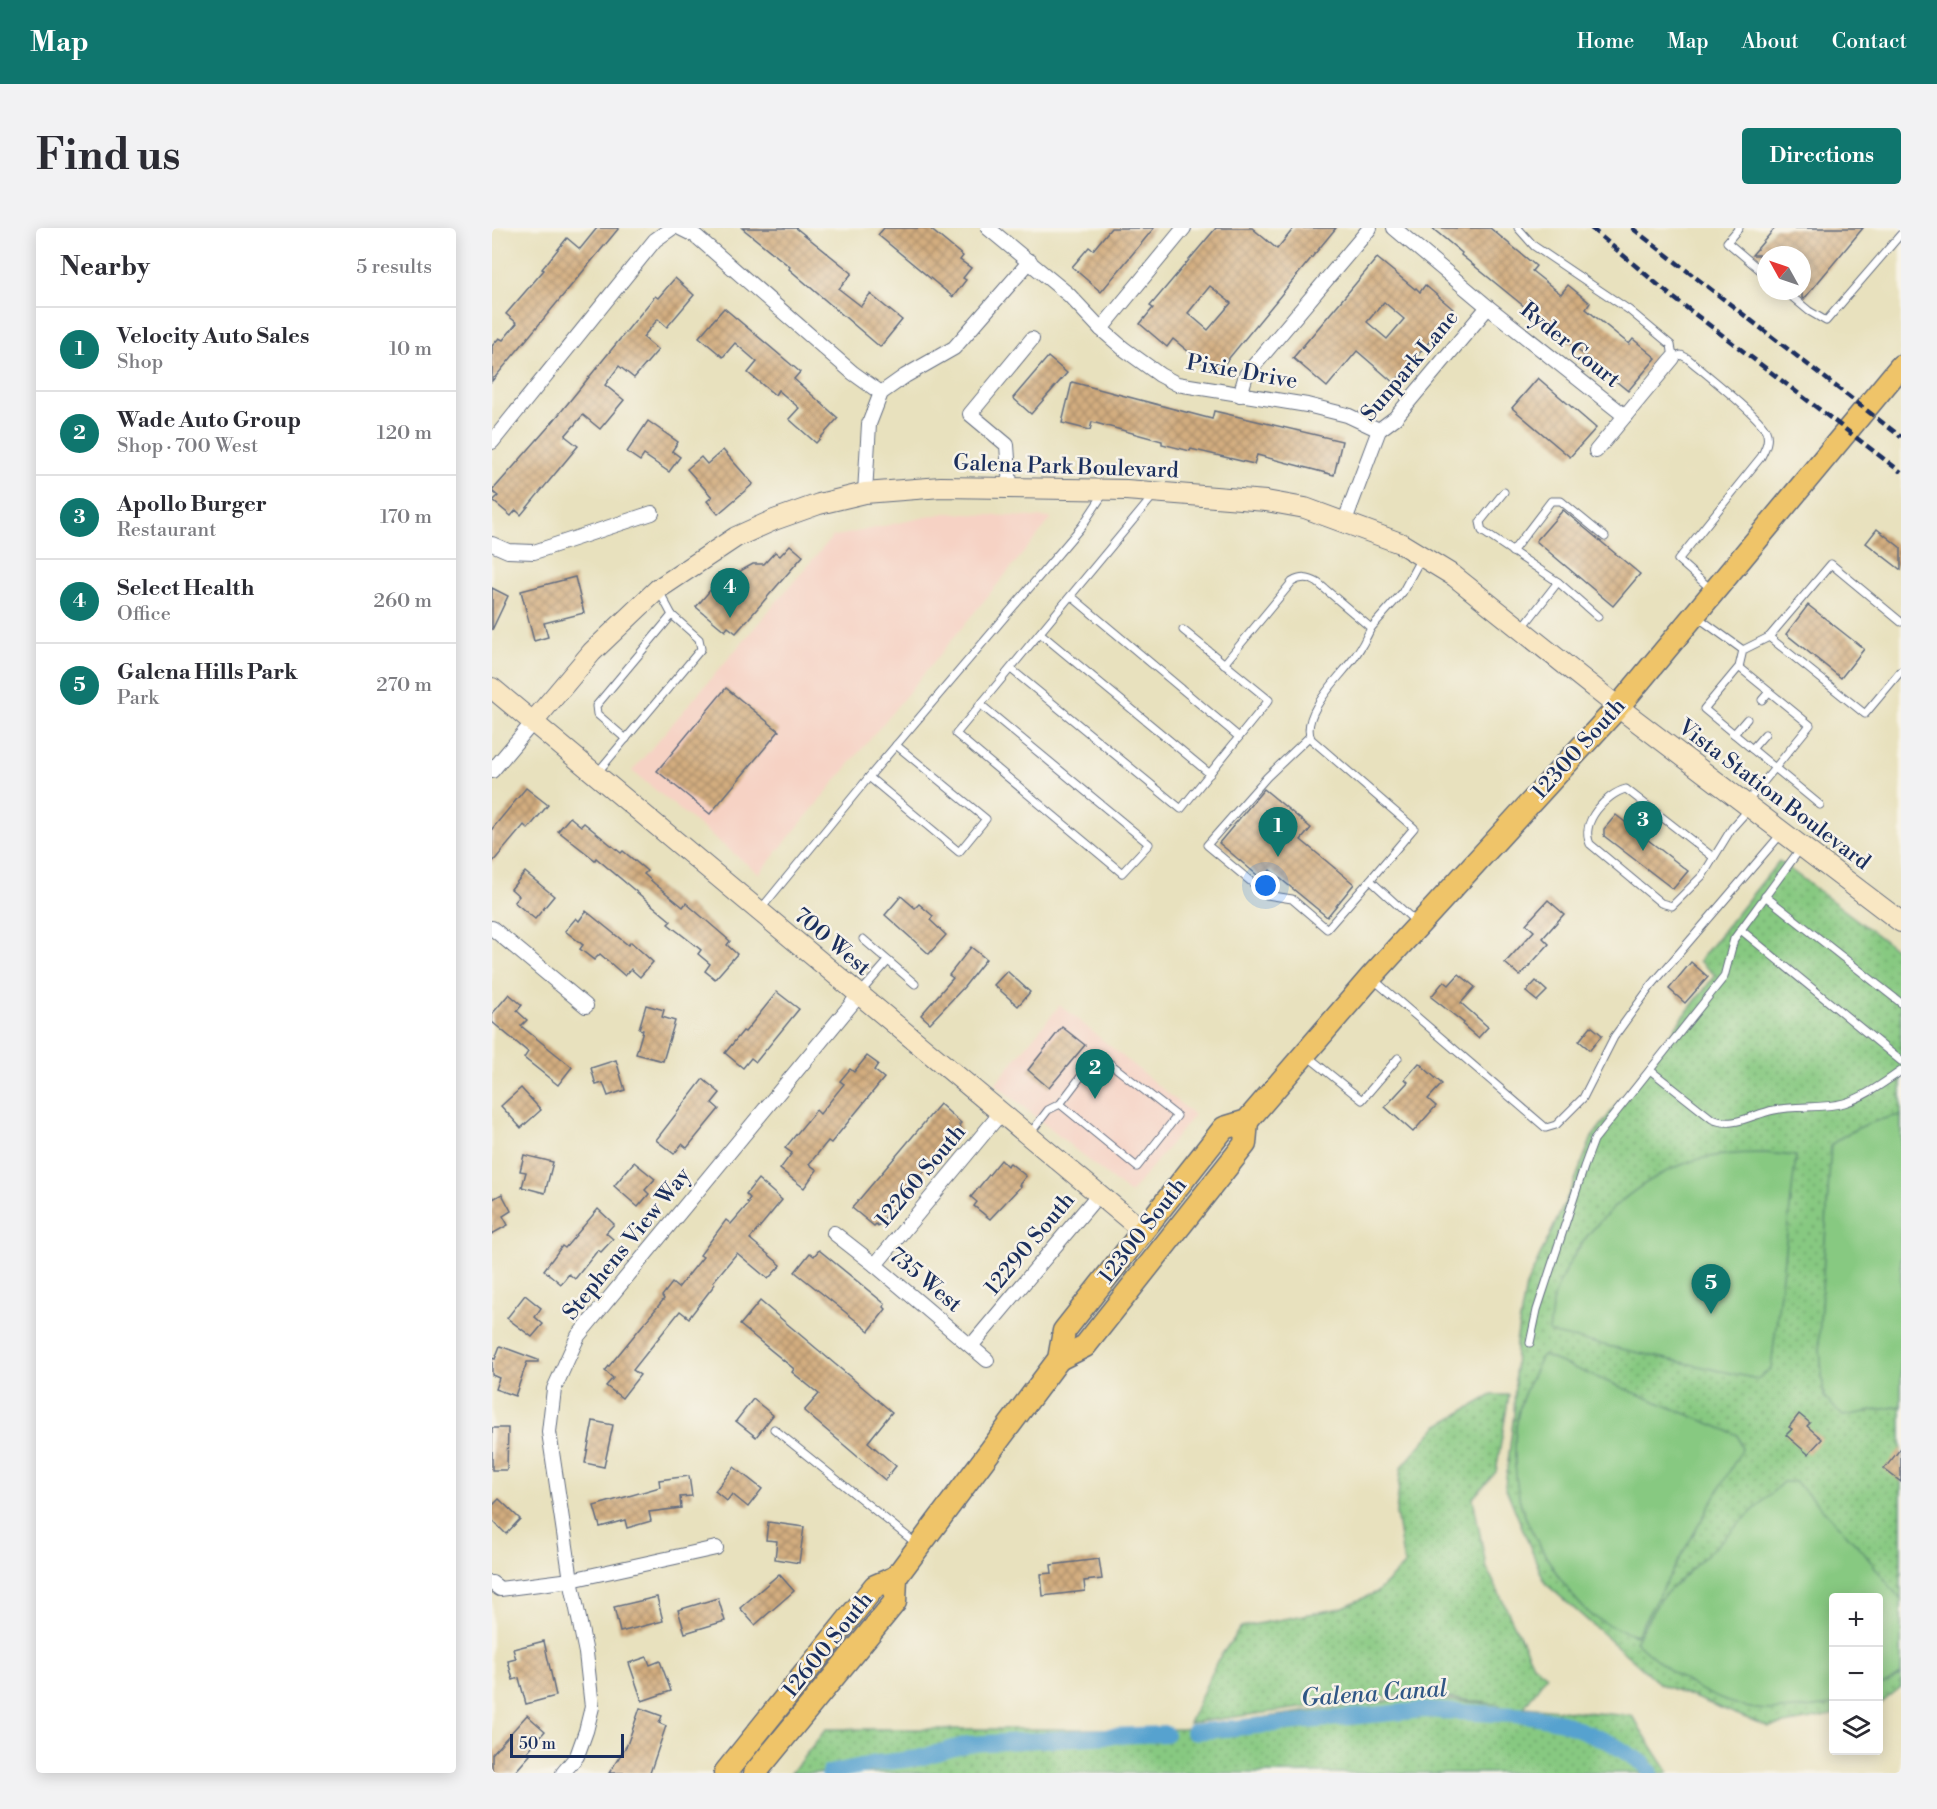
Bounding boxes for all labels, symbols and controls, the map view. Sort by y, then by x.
text: Map [30,25,89,60]
text: Home [1577,29,1634,55]
text: Map [1667,29,1709,55]
text: About [1742,29,1799,55]
text: Contact [1832,29,1907,55]
button: Directions [1742,128,1901,184]
text: Find us [36,130,180,183]
north arrow [1757,246,1811,300]
text: Nearby [60,251,150,283]
text: 5 results [356,255,432,280]
street label: Ryder Court [1515,296,1626,394]
street label: Sunpark Lane [1356,305,1464,427]
text: Velocity Auto Sales [117,323,309,350]
text: 1 [75,337,84,362]
text: 10 m [389,337,432,362]
street label: Pixie Drive [1184,349,1300,395]
text: Shop [117,350,163,375]
text: Wade Auto Group [117,407,301,434]
text: 2 [73,421,86,446]
text: 120 m [377,421,432,446]
text: Shop · 700 West [117,434,258,459]
street label: Galena Park Boulevard [953,450,1180,484]
text: Apollo Burger [117,491,267,518]
text: 3 [73,505,86,530]
text: 170 m [380,505,432,530]
text: Restaurant [117,518,216,543]
pin: 4 [710,568,750,618]
text: Select Health [117,575,254,602]
text: 4 [73,589,86,614]
text: 260 m [374,589,432,614]
text: Office [117,602,171,627]
text: Galena Hills Park [117,659,298,686]
text: 5 [73,673,86,698]
text: 270 m [376,673,432,698]
text: Park [117,686,159,711]
street label: 12300 South [1526,693,1632,805]
street label: Vista Station Boulevard [1672,713,1876,877]
pin: 3 [1624,802,1662,851]
pin: 1 [1258,808,1298,857]
your location [1251,871,1280,900]
street label: 700 West [788,902,876,982]
pin: 2 [1076,1050,1114,1099]
street label: 12260 South [870,1119,972,1233]
street label: Stephens View Way [557,1162,697,1326]
street label: 12300 South [1093,1173,1193,1289]
street label: 12290 South [979,1187,1081,1301]
street label: 735 West [883,1242,967,1318]
pin: 5 [1692,1264,1730,1314]
street label: 12600 South [777,1587,879,1703]
map controls [1829,1593,1883,1755]
button: + [1829,1593,1883,1647]
button: − [1829,1647,1883,1701]
water label: Galena Canal [1300,1674,1448,1714]
button: layers [1829,1701,1883,1755]
scale bar [510,1731,624,1758]
text: 50 m [519,1734,556,1754]

